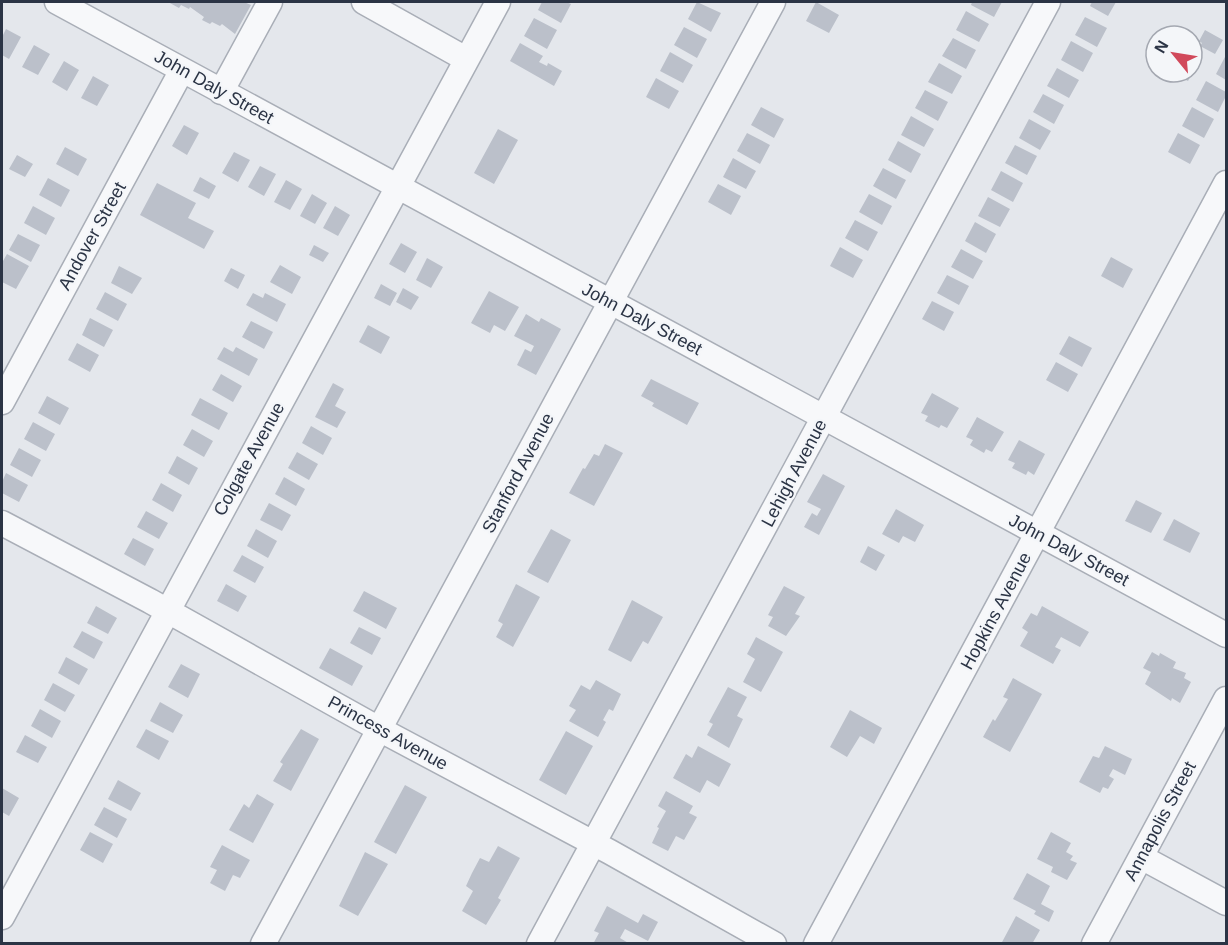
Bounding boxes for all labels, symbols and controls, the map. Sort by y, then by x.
north arrow [1144,24,1204,84]
text: N [1151,37,1172,56]
street label: John Daly Street [151,46,277,128]
street label: Andover Street [54,179,130,293]
street label: John Daly Street [579,279,705,359]
street label: Colgate Avenue [210,399,288,519]
street label: Stanford Avenue [478,410,558,536]
street label: Lehigh Avenue [757,416,831,530]
street label: John Daly Street [1006,510,1132,590]
street label: Hopkins Avenue [957,549,1035,673]
street label: Princess Avenue [325,692,451,774]
street label: Annapolis Street [1120,758,1200,884]

